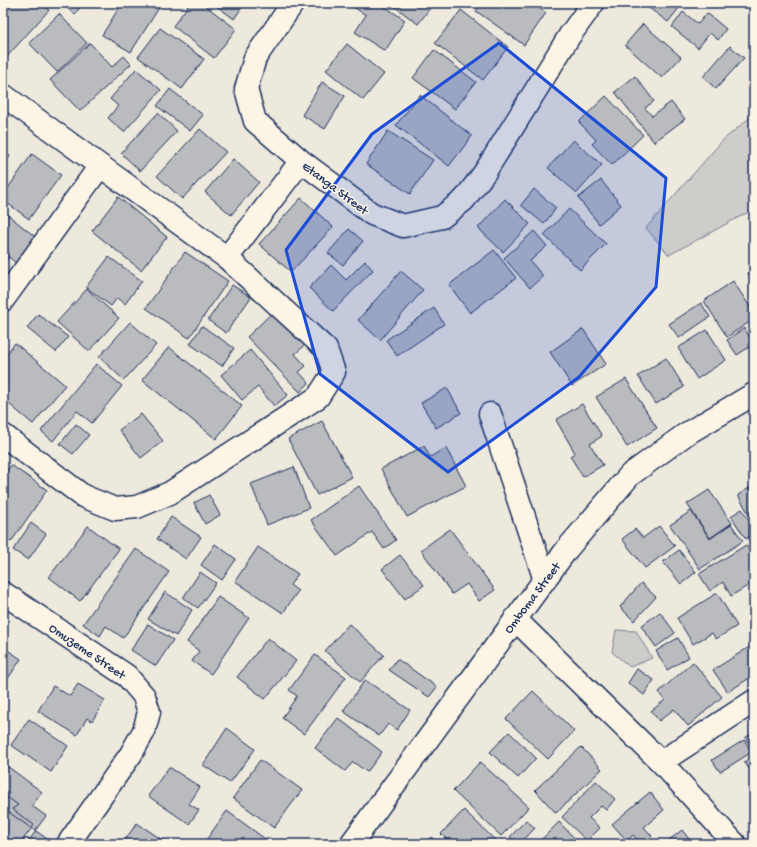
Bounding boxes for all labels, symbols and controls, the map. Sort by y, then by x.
street label: Etanga Street [298,159,372,220]
street label: Omboma Street [501,559,566,637]
street label: Omuzeme Street [45,621,129,684]

